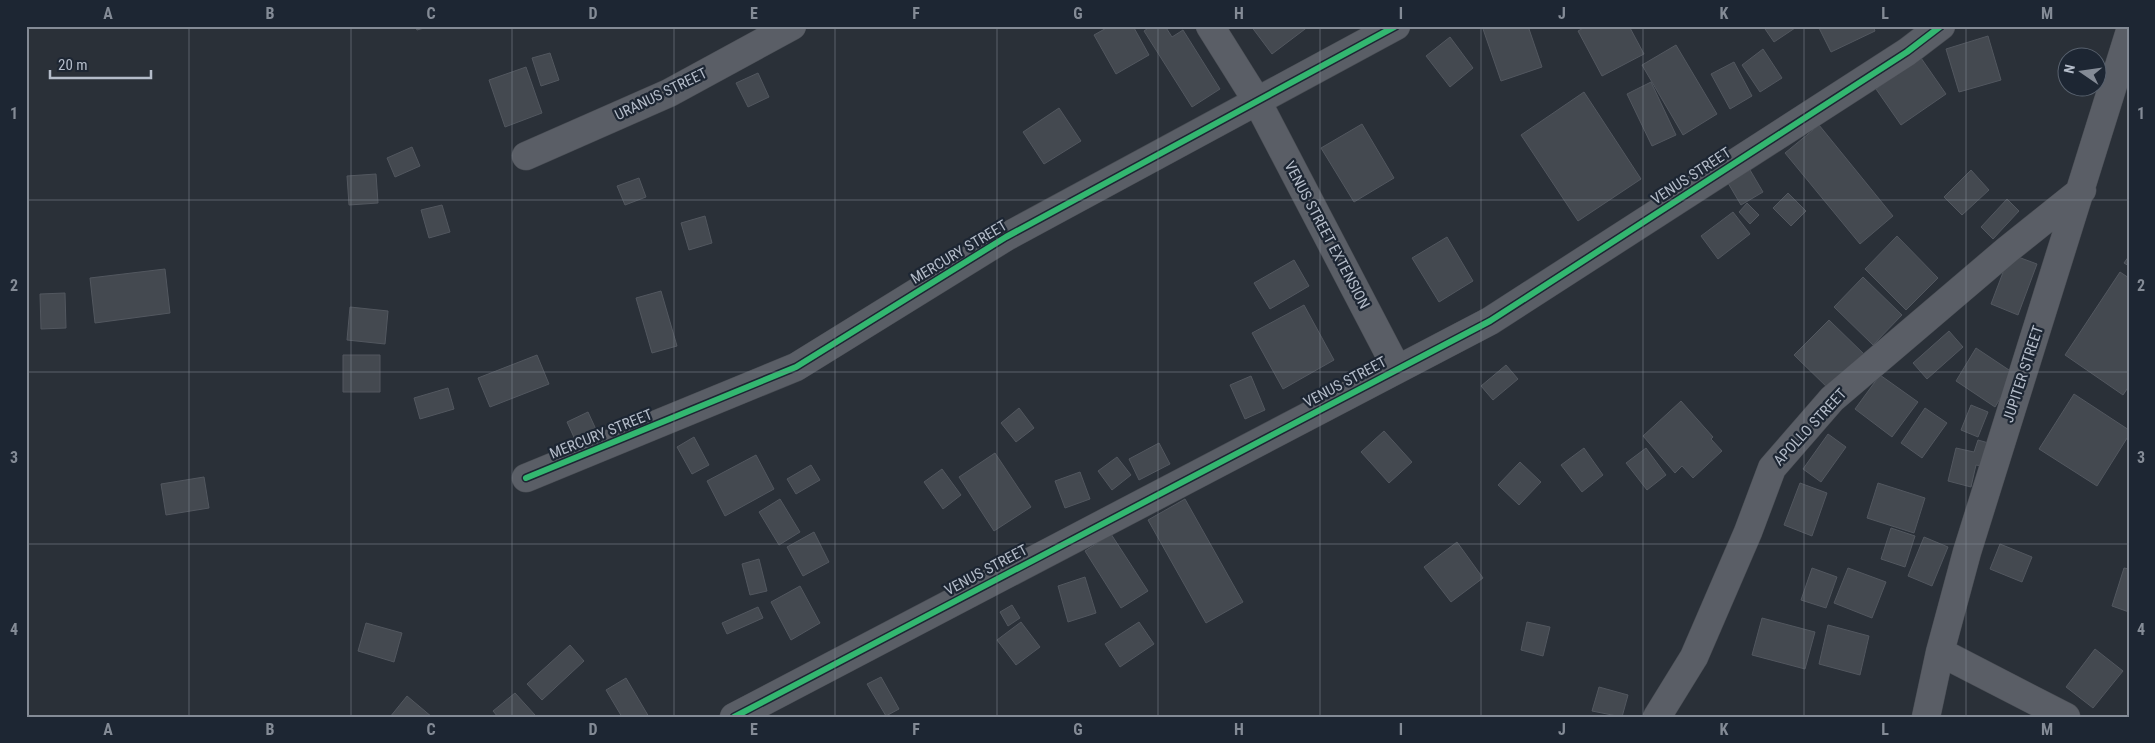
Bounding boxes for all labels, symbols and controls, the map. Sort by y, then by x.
text: A [103,4,113,23]
text: B [266,4,275,23]
text: C [426,4,436,23]
text: D [588,4,598,23]
text: E [750,4,758,23]
text: F [912,4,920,23]
text: G [1073,4,1083,23]
text: H [1234,4,1244,23]
text: I [1399,4,1403,23]
text: J [1558,4,1566,23]
text: K [1720,4,1729,23]
text: L [1881,4,1889,23]
text: M [2041,4,2053,23]
scale bar [50,48,151,80]
north arrow [2058,48,2108,98]
text: 20 m [58,56,88,74]
text: N [2061,63,2078,75]
street label: URANUS STREET [612,64,710,124]
text: 1 [10,104,18,123]
text: 1 [2137,104,2145,123]
street label: VENUS STREET [1648,144,1734,208]
street label: VENUS STREET EXTENSION [1280,158,1374,312]
street label: MERCURY STREET [908,216,1011,288]
text: 2 [10,276,18,295]
text: 2 [2137,276,2145,295]
street label: JUPITER STREET [1999,323,2047,425]
street label: VENUS STREET [1301,353,1390,411]
street label: APOLLO STREET [1770,385,1850,469]
street label: MERCURY STREET [547,405,655,463]
text: 3 [10,448,18,467]
text: 3 [2137,448,2145,467]
street label: VENUS STREET [942,541,1031,599]
text: 4 [10,620,18,639]
text: 4 [2137,620,2145,639]
text: A [103,720,113,739]
text: B [266,720,275,739]
text: C [426,720,436,739]
text: D [588,720,598,739]
text: E [750,720,758,739]
text: F [912,720,920,739]
text: G [1073,720,1083,739]
text: H [1234,720,1244,739]
text: I [1399,720,1403,739]
text: J [1558,720,1566,739]
text: K [1720,720,1729,739]
text: L [1881,720,1889,739]
text: M [2041,720,2053,739]

